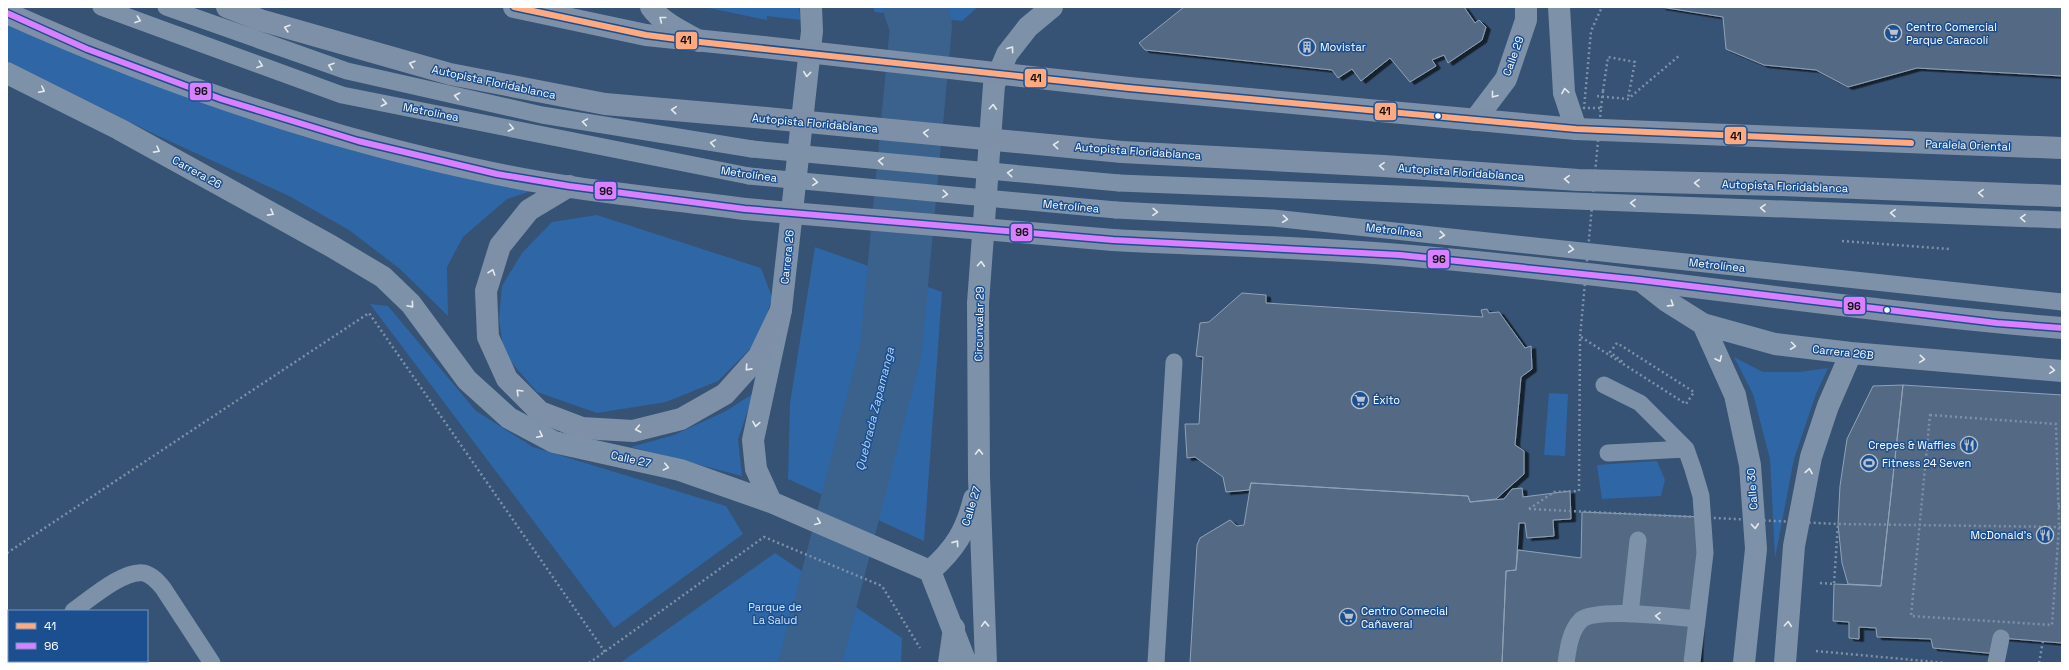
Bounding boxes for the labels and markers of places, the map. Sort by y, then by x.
place label: Centro Comercial Parque Caracolí [1906,20,1997,47]
supermarket icon: Centro Comercial Parque Caracolí [1883,23,1903,43]
building icon: Movistar [1297,37,1317,57]
place label: Movistar [1320,40,1366,54]
unlabelled marker [1433,111,1443,121]
unlabelled marker [1882,305,1892,315]
supermarket icon: Éxito [1350,390,1370,410]
place label: Éxito [1373,393,1400,407]
restaurant icon: Crepes & Waffles [1959,435,1979,455]
place label: Crepes & Waffles [1868,438,1956,452]
sports icon: Fitness 24 Seven [1859,453,1879,473]
place label: Fitness 24 Seven [1882,456,1971,470]
restaurant icon: McDonald's [2035,525,2055,545]
place label: McDonald's [1970,528,2032,542]
place label: Centro Comecial Cañaveral [1361,604,1448,631]
supermarket icon: Centro Comecial Cañaveral [1338,607,1358,627]

